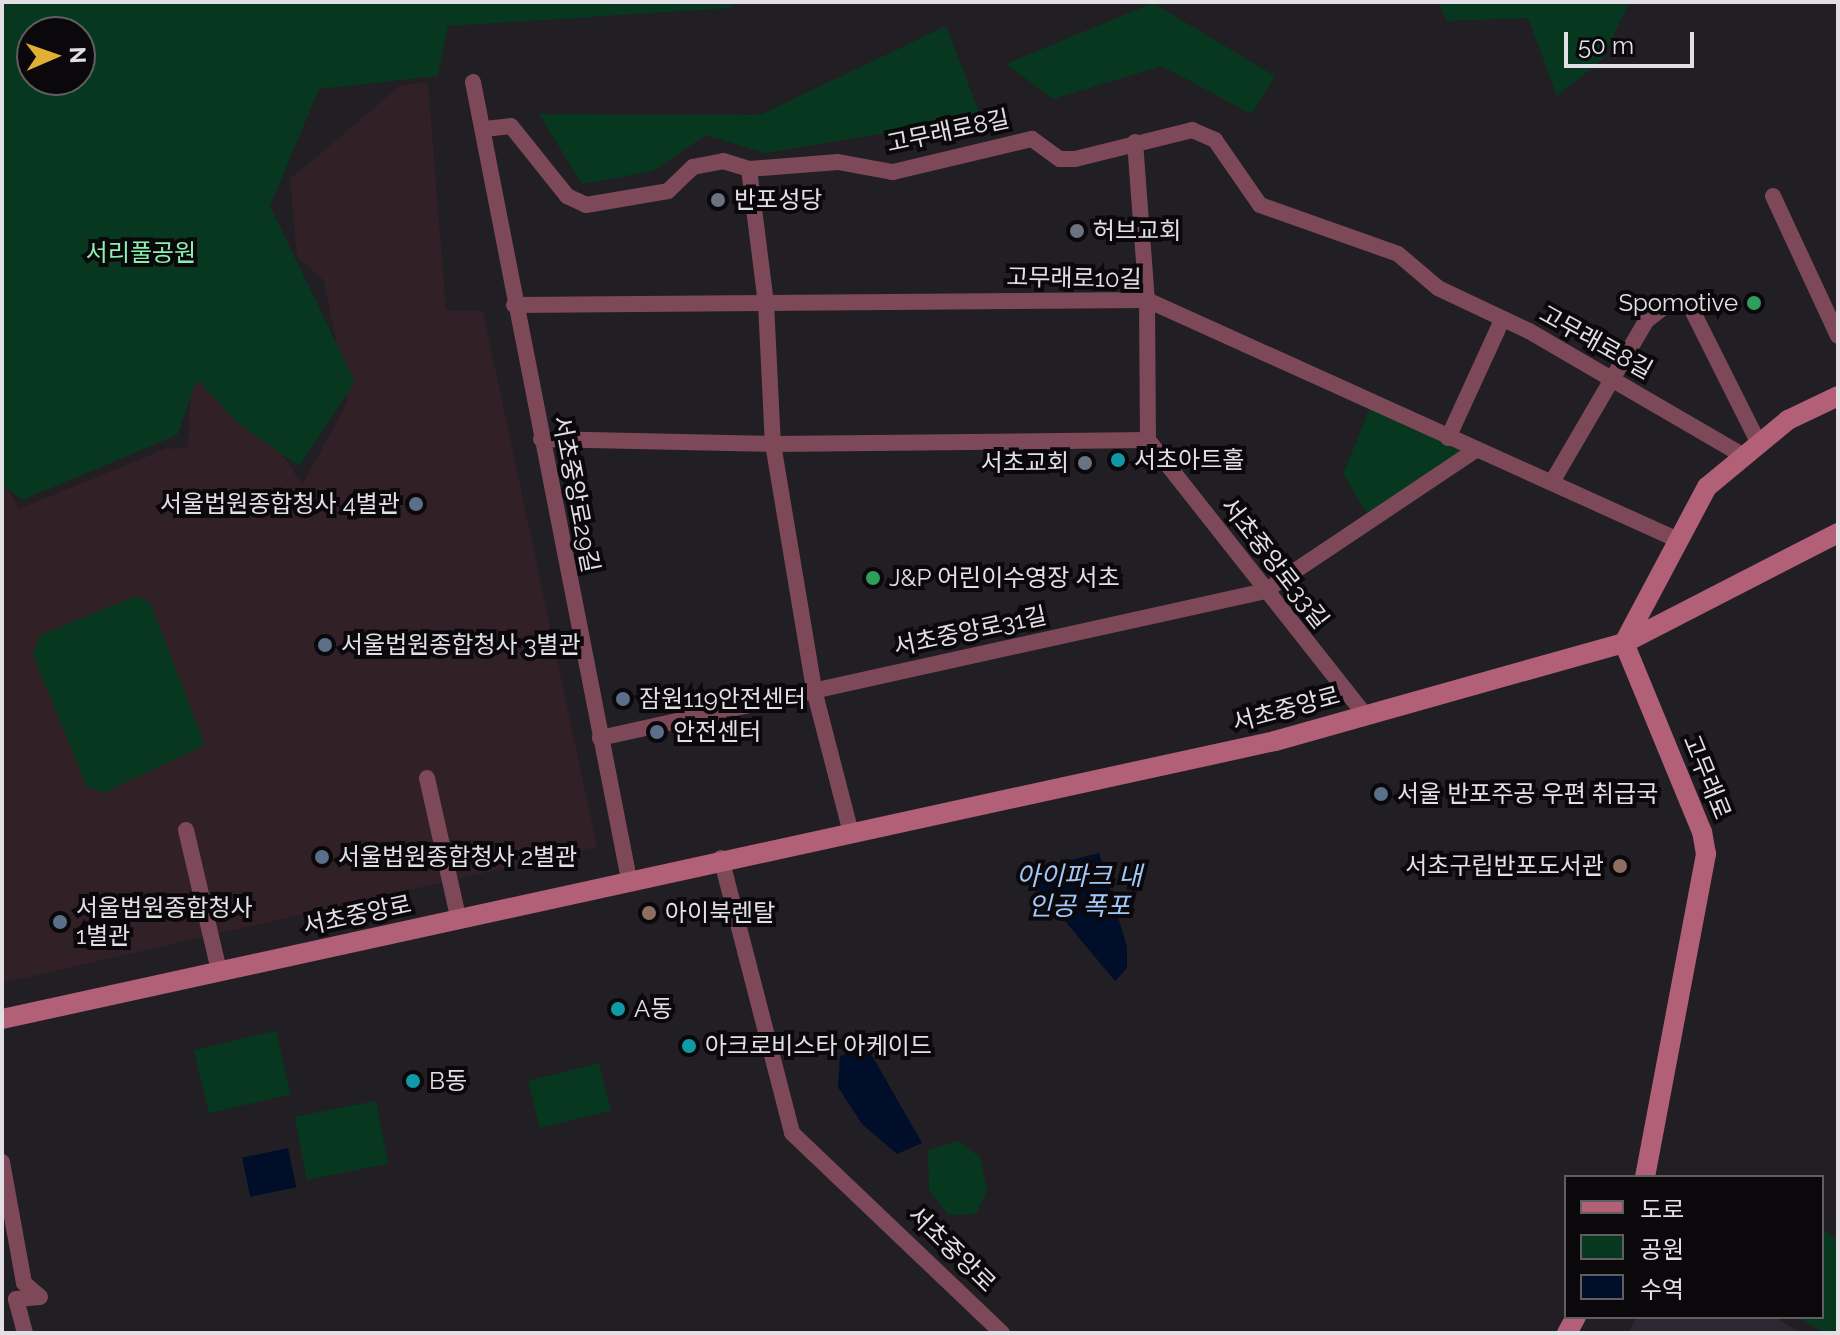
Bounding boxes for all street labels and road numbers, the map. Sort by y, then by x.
street label: 고무래로8길 [884,104,1012,158]
street label: 고무래로10길 [1006,262,1142,294]
street label: 고무래로8길 [1535,299,1657,385]
street label: 서초중앙로29길 [547,413,605,575]
street label: 서초중앙로33길 [1215,492,1335,634]
street label: 서초중앙로31길 [891,601,1049,661]
street label: 서초중앙로 [1229,681,1343,737]
street label: 고무래로 [1677,731,1737,823]
street label: 서초중앙로 [300,889,414,941]
street label: 서초중앙로 [902,1200,1002,1298]

